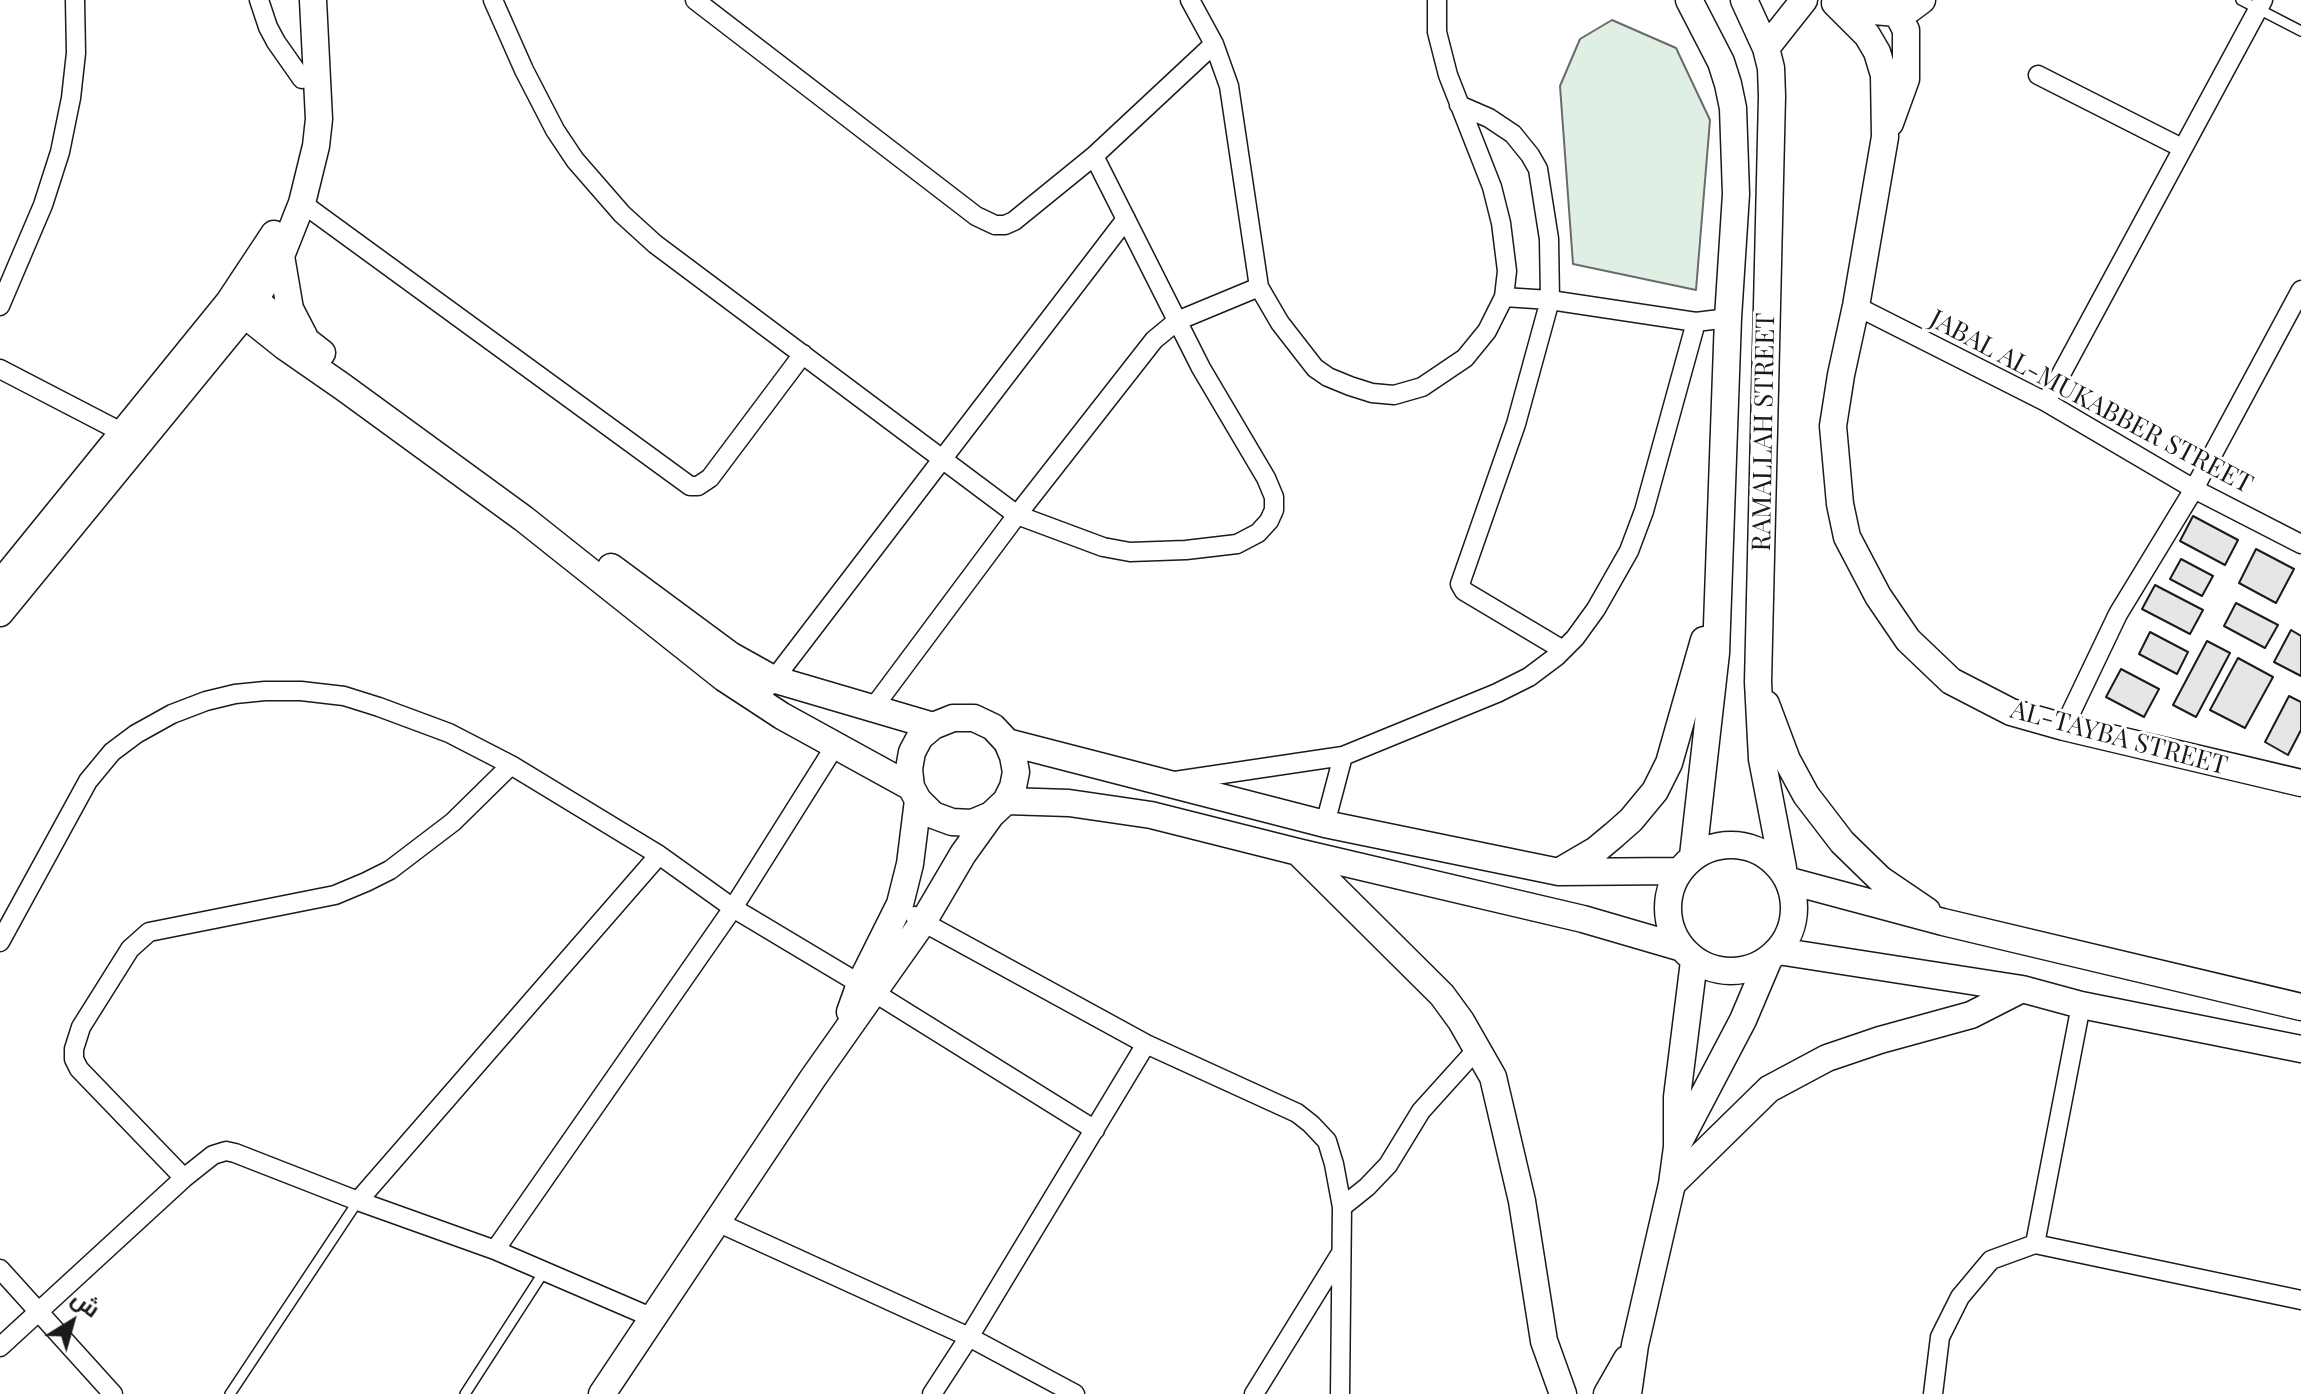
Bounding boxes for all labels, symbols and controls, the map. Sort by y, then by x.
street label: JABAL AL-MUKABBER STREET [1924,303,2258,501]
street label: RAMALLAH STREET [1746,312,1782,552]
street label: AL-TAYBA STREET [2007,694,2231,782]
north arrow [32,1282,112,1362]
text: ش [66,1282,107,1323]

